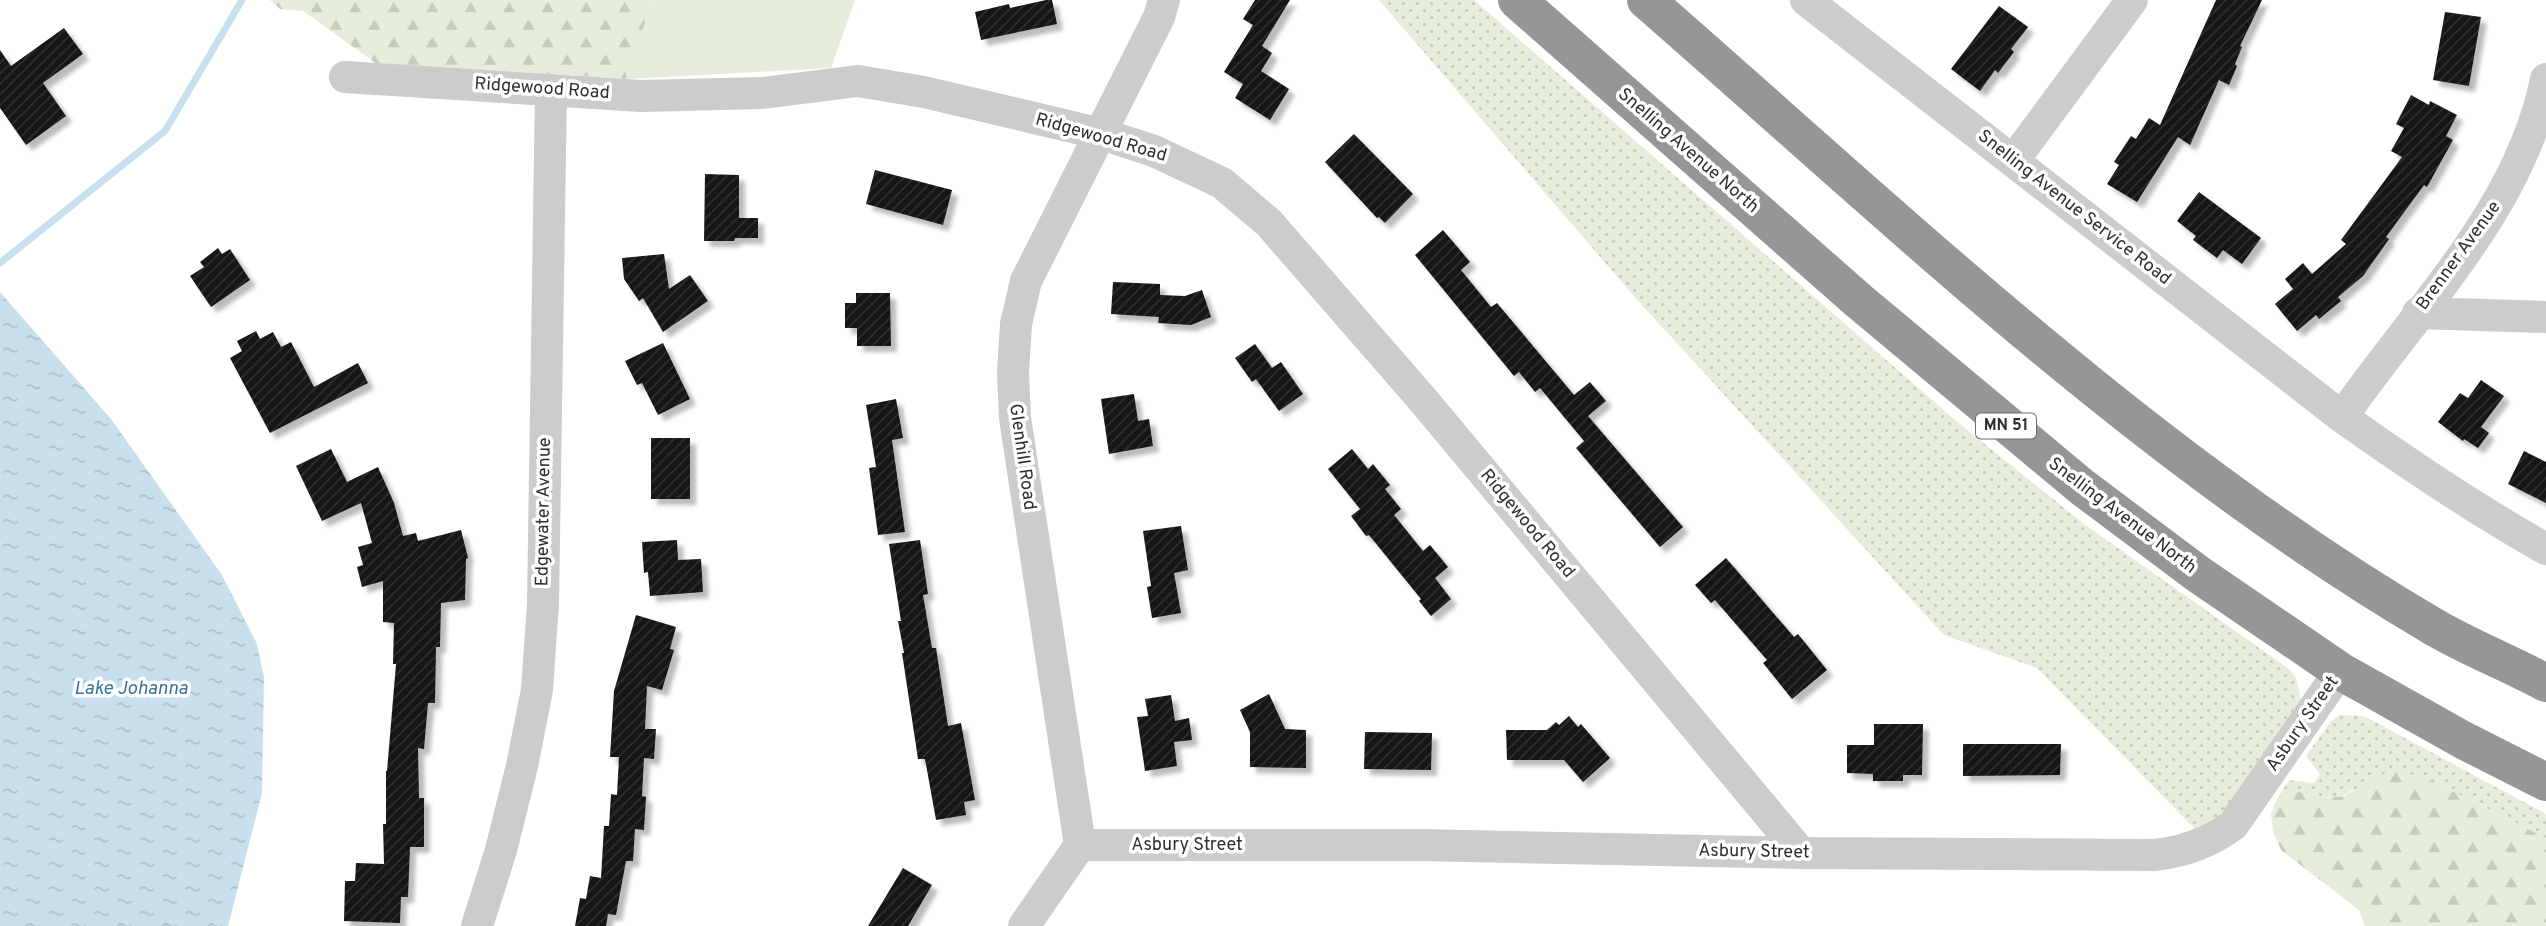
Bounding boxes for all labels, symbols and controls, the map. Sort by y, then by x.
street label: Ridgewood Road [474,73,610,105]
street label: Snelling Avenue North [1613,83,1763,219]
street label: Ridgewood Road [1033,108,1169,168]
street label: Snelling Avenue Service Road [1973,125,2175,291]
street label: Brenner Avenue [2412,197,2506,315]
street label: Glenhill Road [1003,402,1041,512]
road number: MN 51 [1976,414,2036,438]
street label: Edgewater Avenue [531,437,557,587]
street label: Snelling Avenue North [2043,453,2201,579]
street label: Ridgewood Road [1475,465,1579,583]
street label: Asbury Street [2262,672,2344,776]
water label: Lake Johanna [74,677,188,701]
street label: Asbury Street [1131,834,1243,857]
street label: Asbury Street [1698,840,1810,864]

